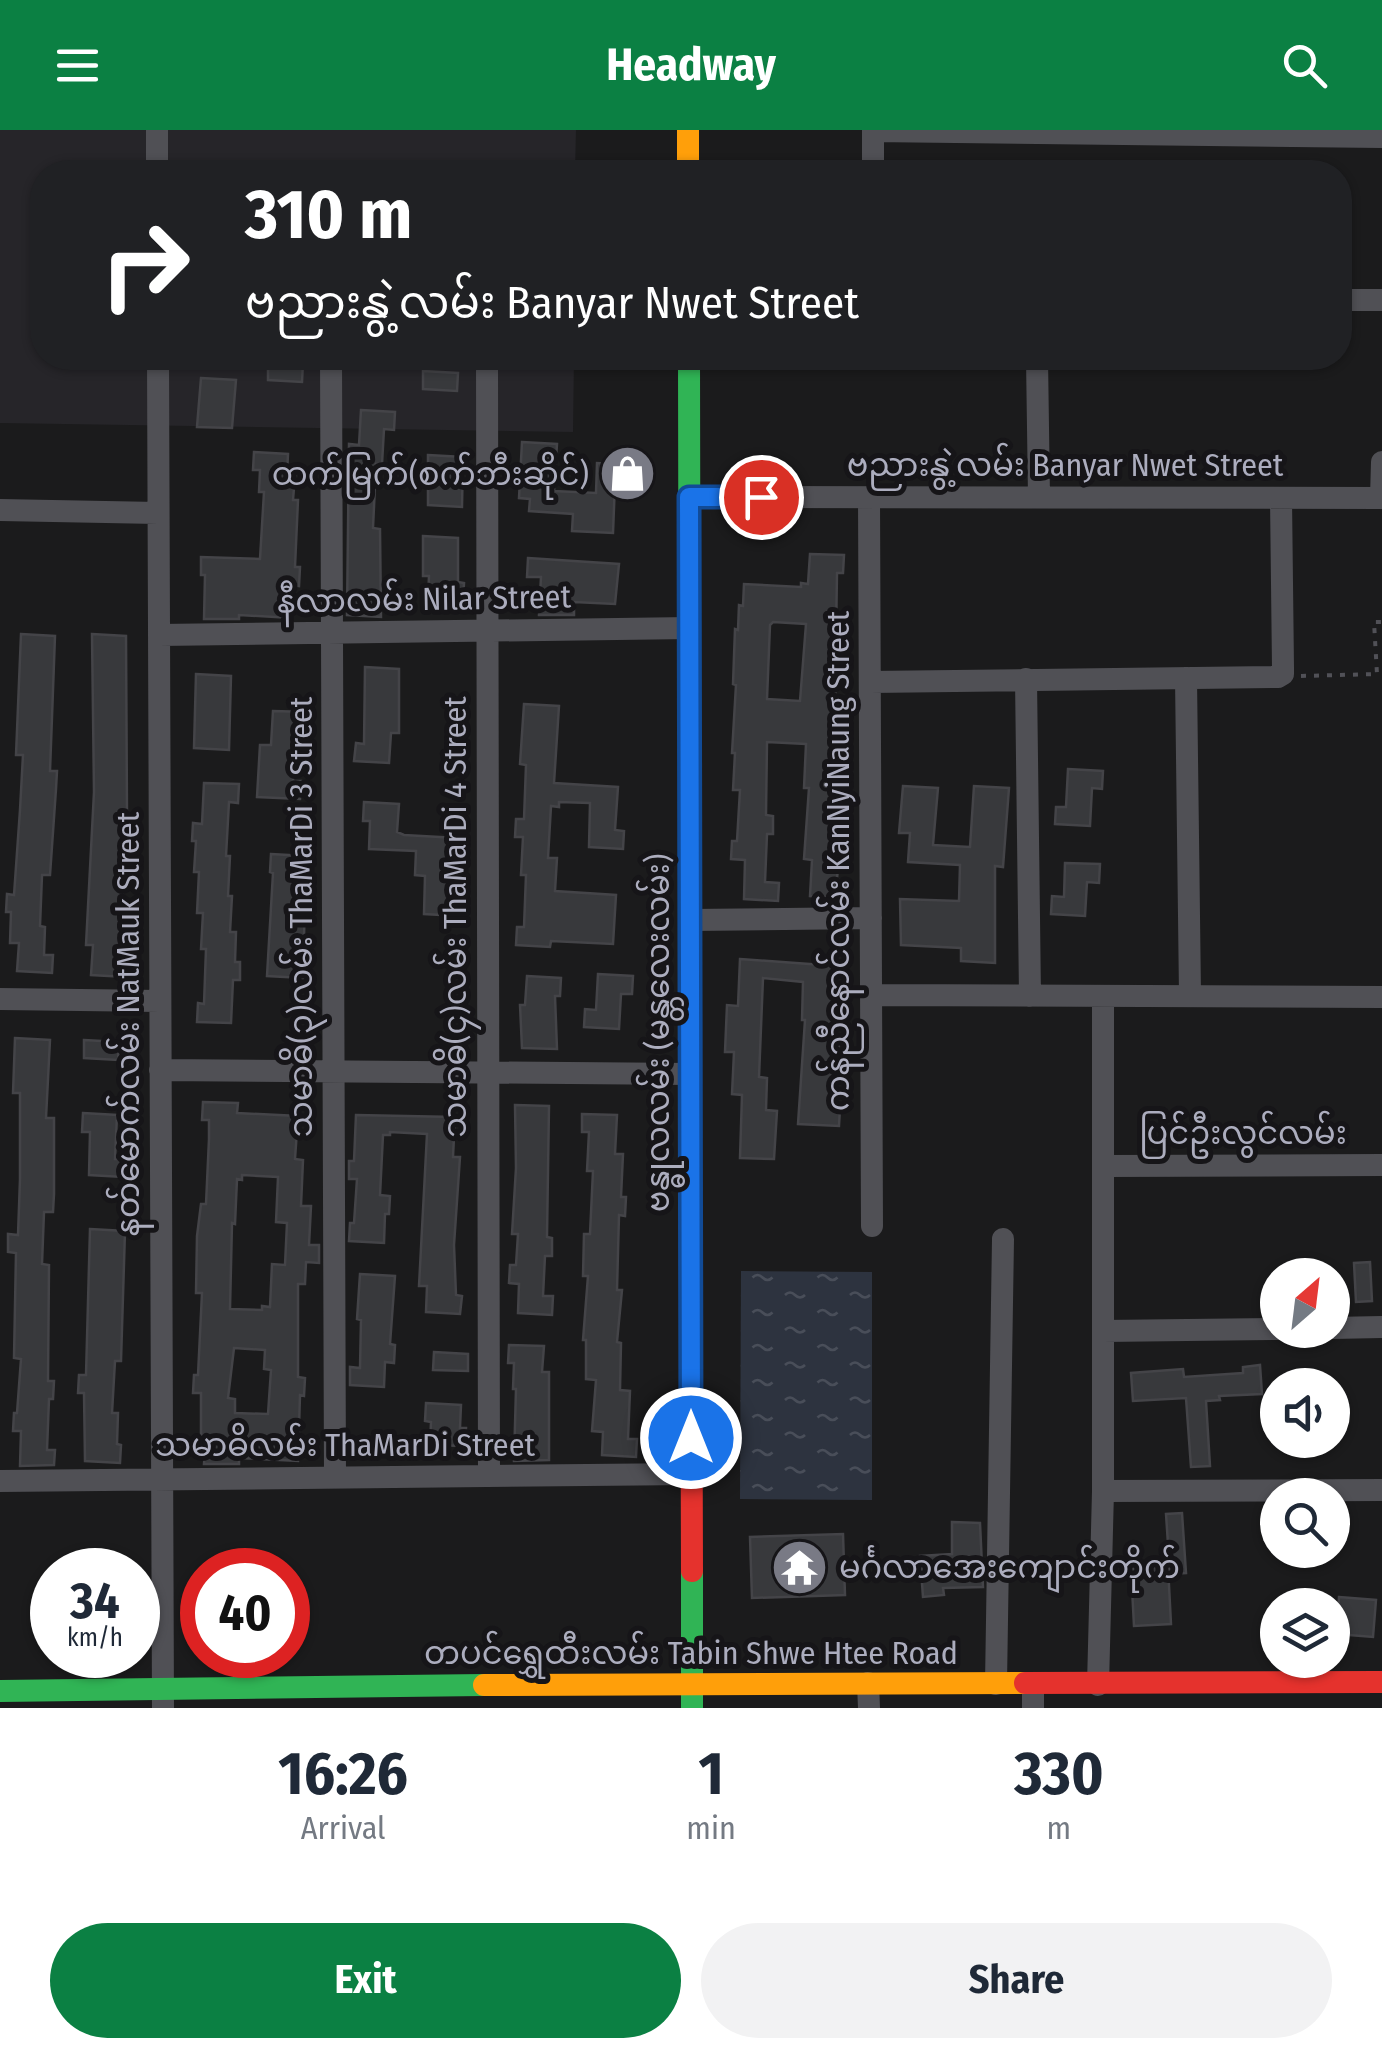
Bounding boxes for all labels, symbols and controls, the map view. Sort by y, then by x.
icon: menu [50,38,105,93]
text: Headway [606,38,776,92]
icon: search [1277,38,1332,93]
text: 310 m [245,173,413,257]
icon: right [80,200,210,330]
text: ဗညားနွဲ့လမ်း Banyar Nwet Street [245,276,859,330]
street label: ဗညားနွဲ့လမ်း Banyar Nwet Street [847,442,1284,491]
shop icon: ထက်မြက်(စက်ဘီးဆိုင်) [598,444,658,504]
place label: ထက်မြက်(စက်ဘီးဆိုင်) [272,451,589,500]
pin [719,455,804,540]
icon: arrive [734,470,789,525]
street label: နီလာလမ်း Nilar Street [277,573,572,628]
street label: ကန်ညီနောင်လမ်း KanNyiNaung Street [815,610,864,1111]
street label: သမာဓိ(၃)လမ်း ThaMarDi 3 Street [278,696,327,1137]
street label: သမာဓိ(၄)လမ်း ThaMarDi 4 Street [432,696,481,1138]
street label: နတ်မောက်လမ်း NatMauk Street [105,811,154,1236]
street label: ဗန္ဓုလလမ်း (မန္တလေးလမ်း) [635,854,685,1212]
street label: ပြင်ဦးလွင်လမ်း [1139,1110,1347,1159]
north arrow [1260,1258,1350,1348]
map controls [1260,1258,1350,1678]
button: sound [1260,1368,1350,1458]
position arrow [639,1386,743,1490]
street label: သမာဓိလမ်း ThaMarDi Street [155,1422,535,1464]
button: search [1260,1478,1350,1568]
temple icon: မင်္ဂလာအေးကျောင်းတိုက် [770,1537,830,1597]
place label: မင်္ဂလာအေးကျောင်းတိုက် [839,1544,1180,1593]
speed limit sign: 40 [180,1548,310,1678]
text: 34 [70,1571,120,1631]
button: layers [1260,1588,1350,1678]
text: km/h [67,1623,123,1653]
street label: တပင်ရွှေထီးလမ်း Tabin Shwe Htee Road [424,1630,958,1679]
text: 16:26 [278,1738,408,1810]
text: 1 [698,1738,724,1810]
text: 330 [1014,1738,1104,1810]
text: Arrival [301,1809,386,1847]
text: min [686,1809,736,1847]
text: m [1047,1809,1071,1847]
button: Exit [50,1923,681,2038]
button: Share [701,1923,1332,2038]

